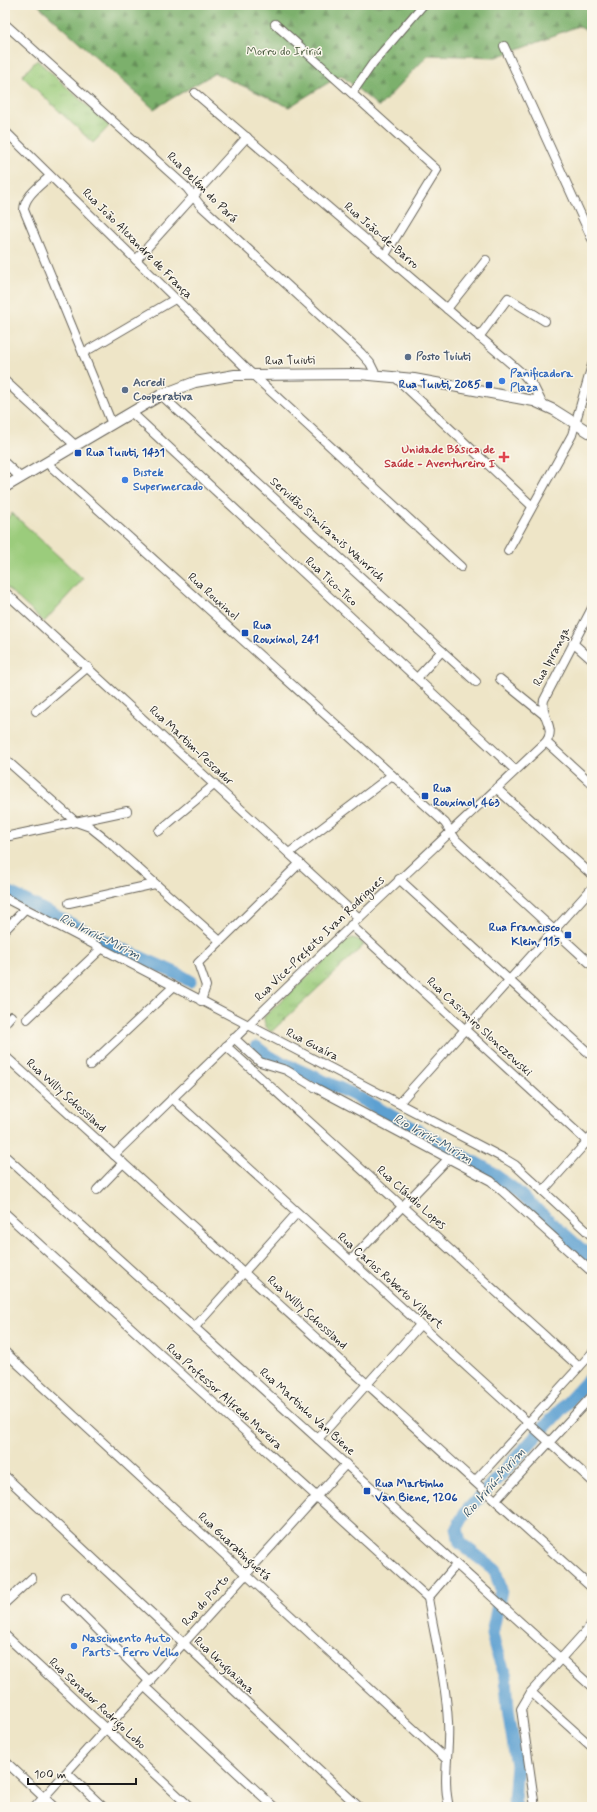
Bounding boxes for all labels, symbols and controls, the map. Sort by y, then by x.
park label: Morro do Iririú [246,44,322,60]
street label: Rua Belém do Pará [163,149,241,227]
street label: Rua João Alexandre de França [78,185,196,303]
street label: Rua João-de-Barro [340,199,422,273]
place label: Posto Tuiuti [416,349,471,365]
marker: Posto Tuiuti [403,352,413,362]
street label: Rua Tuiuti [265,353,315,369]
place label: Panificadora Plaza [510,366,574,396]
place label: Acredi Cooperativa [133,375,193,405]
marker: Panificadora Plaza [497,376,507,386]
place label: Rua Tuiuti, 2085 [399,377,482,393]
marker: Rua Tuiuti, 2085 [484,380,494,390]
marker: Acredi Cooperativa [120,385,130,395]
place label: Unidade Básica de Saúde - Aventureiro I [384,442,496,472]
place label: Rua Tuiuti, 1431 [86,445,165,461]
marker: Rua Tuiuti, 1431 [73,448,83,458]
marker: Unidade Básica de Saúde - Aventureiro I [498,451,510,463]
place label: Bistek Supermercado [133,465,203,495]
street label: Servidão Simíramis Wainrich [266,474,388,586]
marker: Bistek Supermercado [120,475,130,485]
street label: Rua Tico-Tico [301,554,361,610]
street label: Rua Rouxinol [184,570,242,624]
place label: Rua Rouxinol, 241 [253,618,319,648]
street label: Rua Ipiranga [530,624,575,689]
marker: Rua Rouxinol, 241 [240,628,250,638]
street label: Rua Martim-Pescador [145,703,237,789]
place label: Rua Rouxinol, 463 [433,781,500,811]
marker: Rua Rouxinol, 463 [420,791,430,801]
street label: Rua Vice-Prefeito Ivan Rodrigues [252,872,389,1005]
water label: Rio Iririú-Mirim [57,910,143,964]
place label: Rua Francisco Klein, 115 [489,920,560,950]
marker: Rua Francisco Klein, 115 [563,930,573,940]
street label: Rua Casimiro Slonczewski [423,974,535,1080]
street label: Rua Guaíra [283,1025,341,1065]
street label: Rua Willy Schossland [22,1056,110,1136]
water label: Rio Iririú-Mirim [390,1110,476,1168]
street label: Rua Cláudio Lopes [373,1163,449,1234]
street label: Rua Carlos Roberto Vilpert [334,1229,446,1333]
street label: Rua Willy Schossland [263,1273,351,1353]
street label: Rua Professor Alfredo Moreira [162,1340,286,1454]
street label: Rua Martinho Van Biene [256,1365,358,1459]
water label: Rio Iririú-Mirim [459,1444,529,1522]
place label: Rua Martinho Van Biene, 1206 [375,1476,458,1506]
marker: Rua Martinho Van Biene, 1206 [362,1486,372,1496]
street label: Rua Guaratinguetá [193,1509,274,1586]
street label: Rua do Porto [179,1572,233,1630]
place label: Nascimento Auto Parts - Ferro Velho [82,1631,179,1661]
street label: Rua Uruguaiana [189,1634,259,1700]
marker: Nascimento Auto Parts - Ferro Velho [69,1641,79,1651]
street label: Rua Senador Rodrigo Lobo [44,1655,149,1754]
scale bar [28,1760,136,1786]
text: 100 m [34,1767,66,1783]

